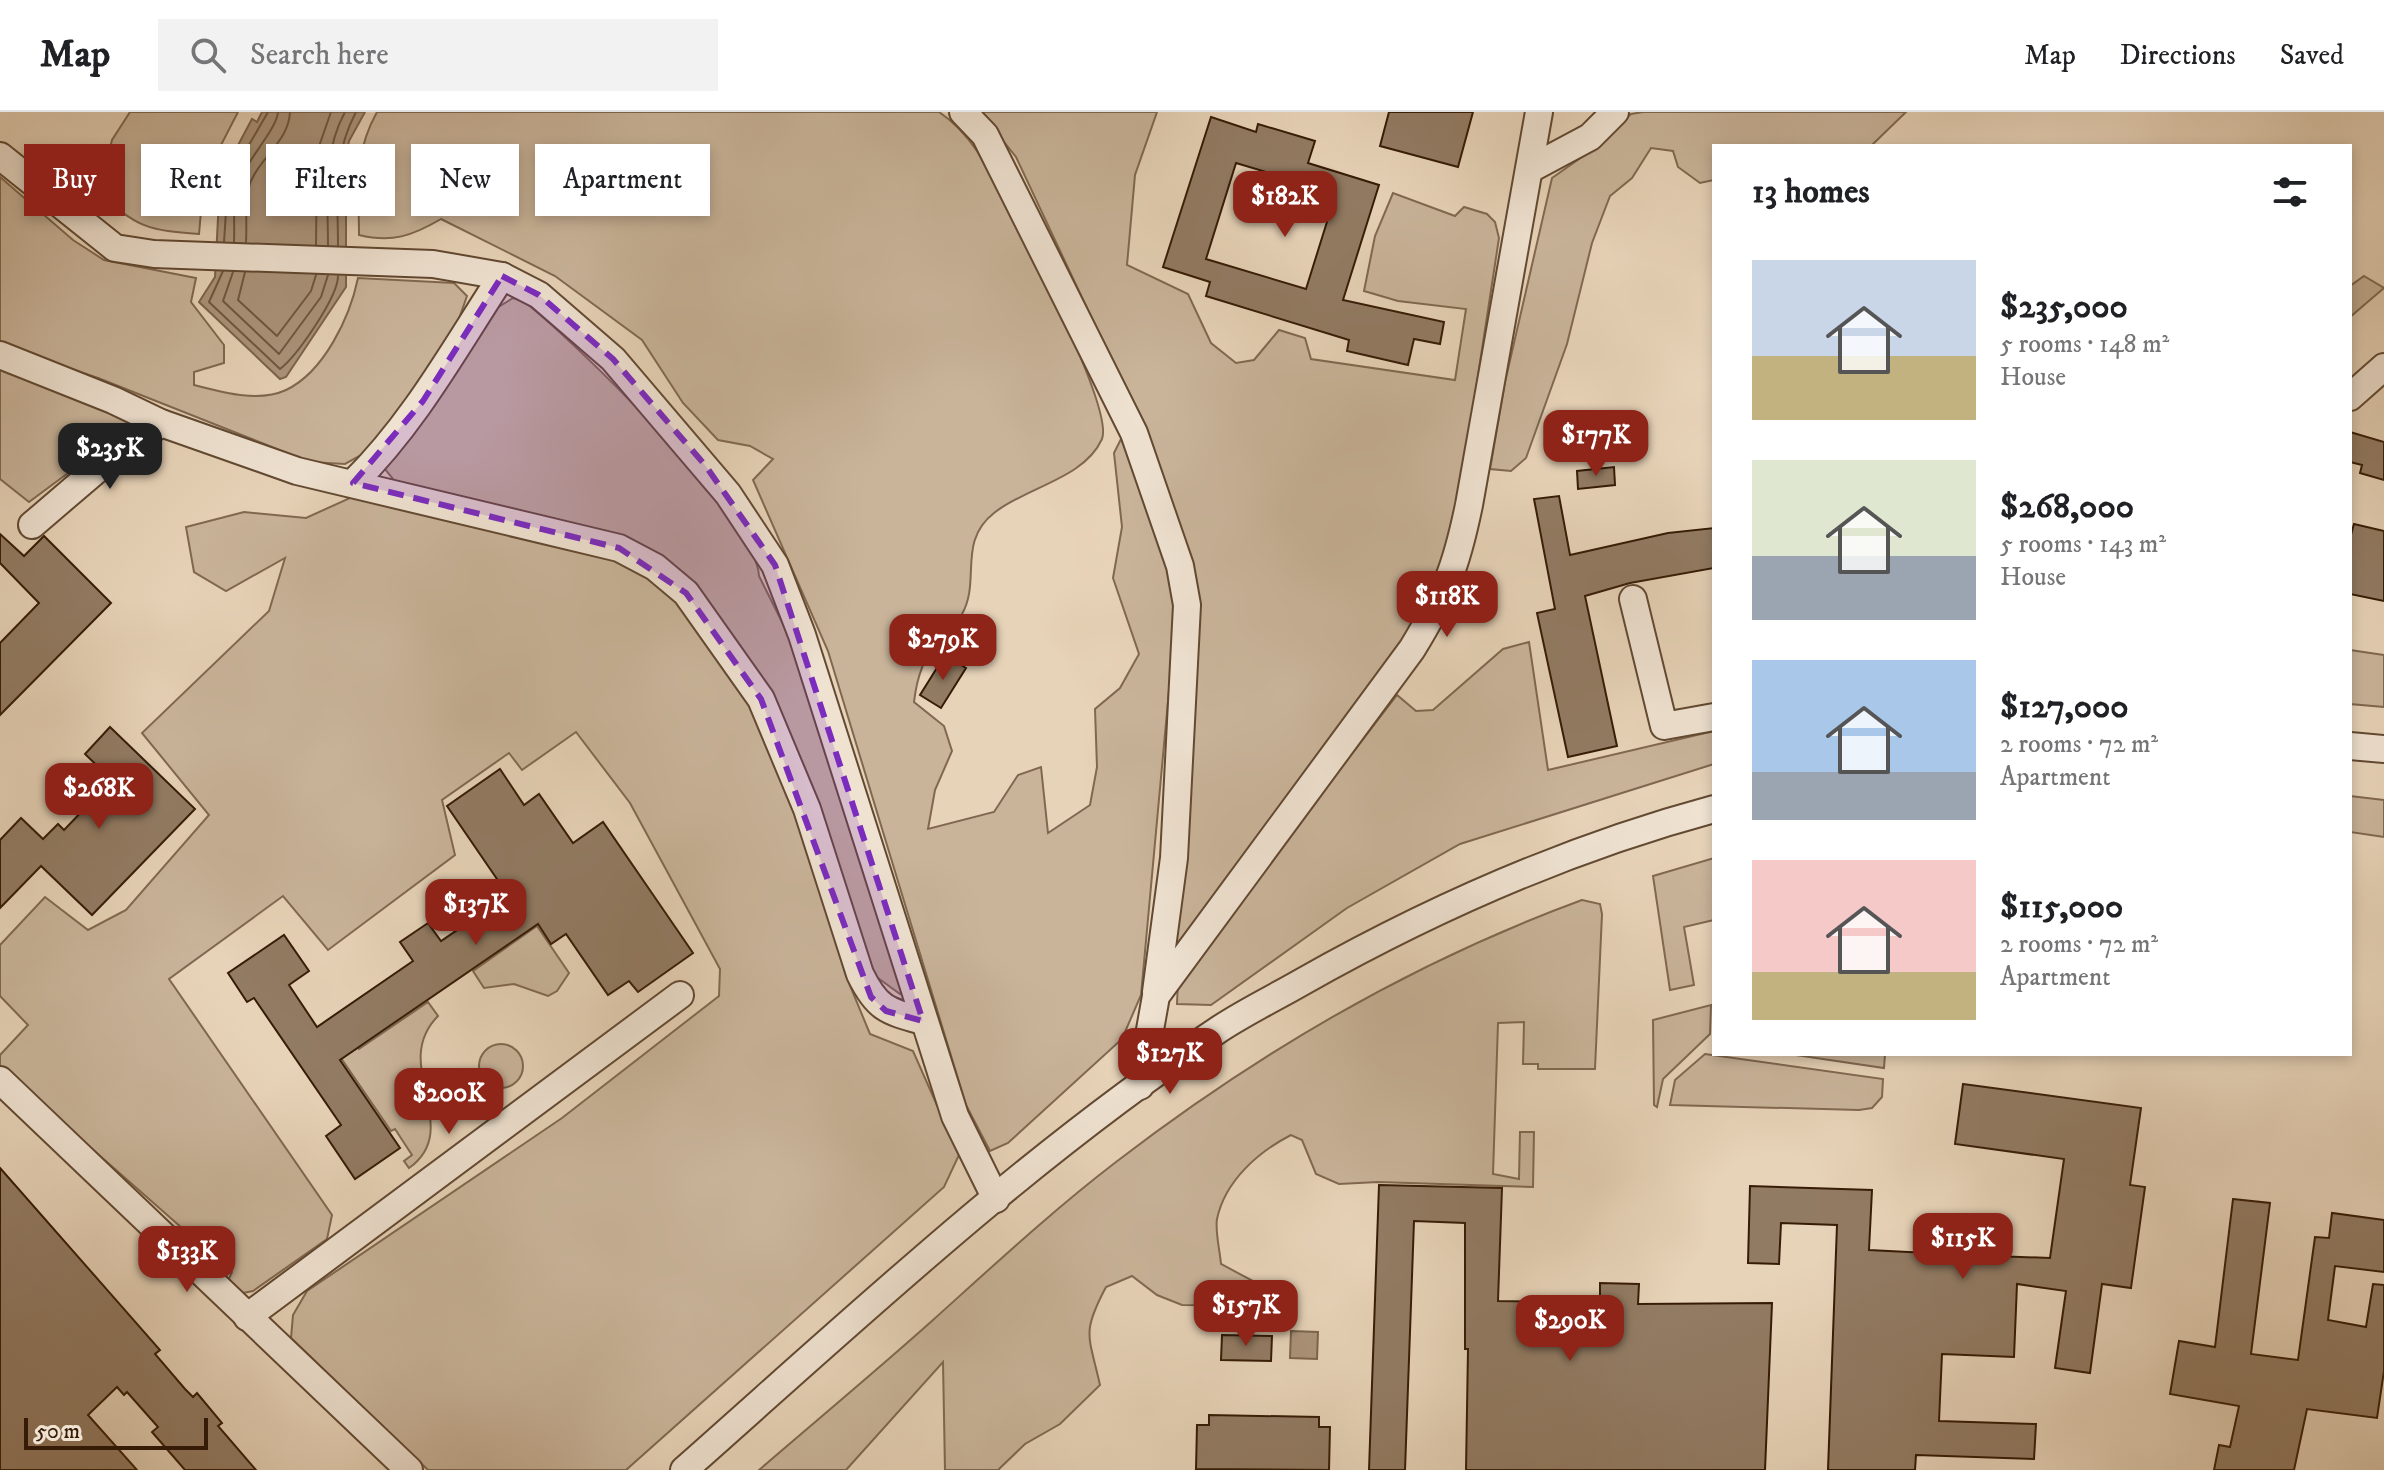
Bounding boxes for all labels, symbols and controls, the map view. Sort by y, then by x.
search box [158,19,718,91]
text: Map [40,31,110,79]
icon: search [186,33,230,77]
text: Search here [250,37,389,74]
text: Map [2024,38,2076,73]
text: Directions [2120,38,2236,73]
text: Saved [2280,38,2344,73]
chip: Buy [24,144,125,216]
chip: Rent [141,144,250,216]
chip: Filters [266,144,395,216]
chip: New [411,144,519,216]
chip: Apartment [535,144,710,216]
icon: filters [2268,170,2312,214]
pin: $182K [1229,171,1341,239]
text: 13 homes [1752,171,1870,213]
text: $182K [1251,180,1319,213]
text: $235,000 [2000,286,2128,328]
icon: home [1816,292,1912,388]
text: 5 rooms · 148 m² [2000,328,2169,361]
text: House [2000,361,2066,394]
pin: $177K [1540,410,1652,478]
text: $177K [1561,419,1631,452]
pin: $235K [54,423,166,491]
text: $235K [76,432,144,465]
text: $268,000 [2000,486,2134,528]
icon: home [1816,492,1912,588]
text: 5 rooms · 143 m² [2000,528,2166,561]
text: House [2000,561,2066,594]
pin: $118K [1391,571,1503,639]
text: $118K [1415,580,1479,613]
pin: $279K [887,614,999,682]
text: $279K [907,623,979,656]
text: $127,000 [2000,686,2129,728]
icon: home [1816,692,1912,788]
text: 2 rooms · 72 m² [2000,728,2158,761]
text: Apartment [2000,761,2111,794]
pin: $268K [43,763,155,831]
text: $268K [63,772,135,805]
pin: $137K [420,879,532,947]
text: $115,000 [2000,886,2123,928]
text: $137K [443,888,509,921]
icon: home [1816,892,1912,988]
text: 2 rooms · 72 m² [2000,928,2158,961]
text: Apartment [2000,961,2111,994]
pin: $127K [1114,1028,1226,1096]
text: $127K [1136,1037,1204,1070]
pin: $200K [393,1068,505,1136]
text: $200K [412,1077,486,1110]
pin: $115K [1907,1213,2019,1281]
text: $115K [1931,1222,1995,1255]
pin: $133K [131,1226,243,1294]
text: $133K [156,1235,218,1268]
pin: $157K [1190,1280,1302,1348]
text: $157K [1212,1289,1280,1322]
pin: $290K [1514,1295,1626,1363]
text: $290K [1534,1304,1606,1337]
scale bar [24,1414,208,1450]
text: 50 m [36,1418,80,1445]

